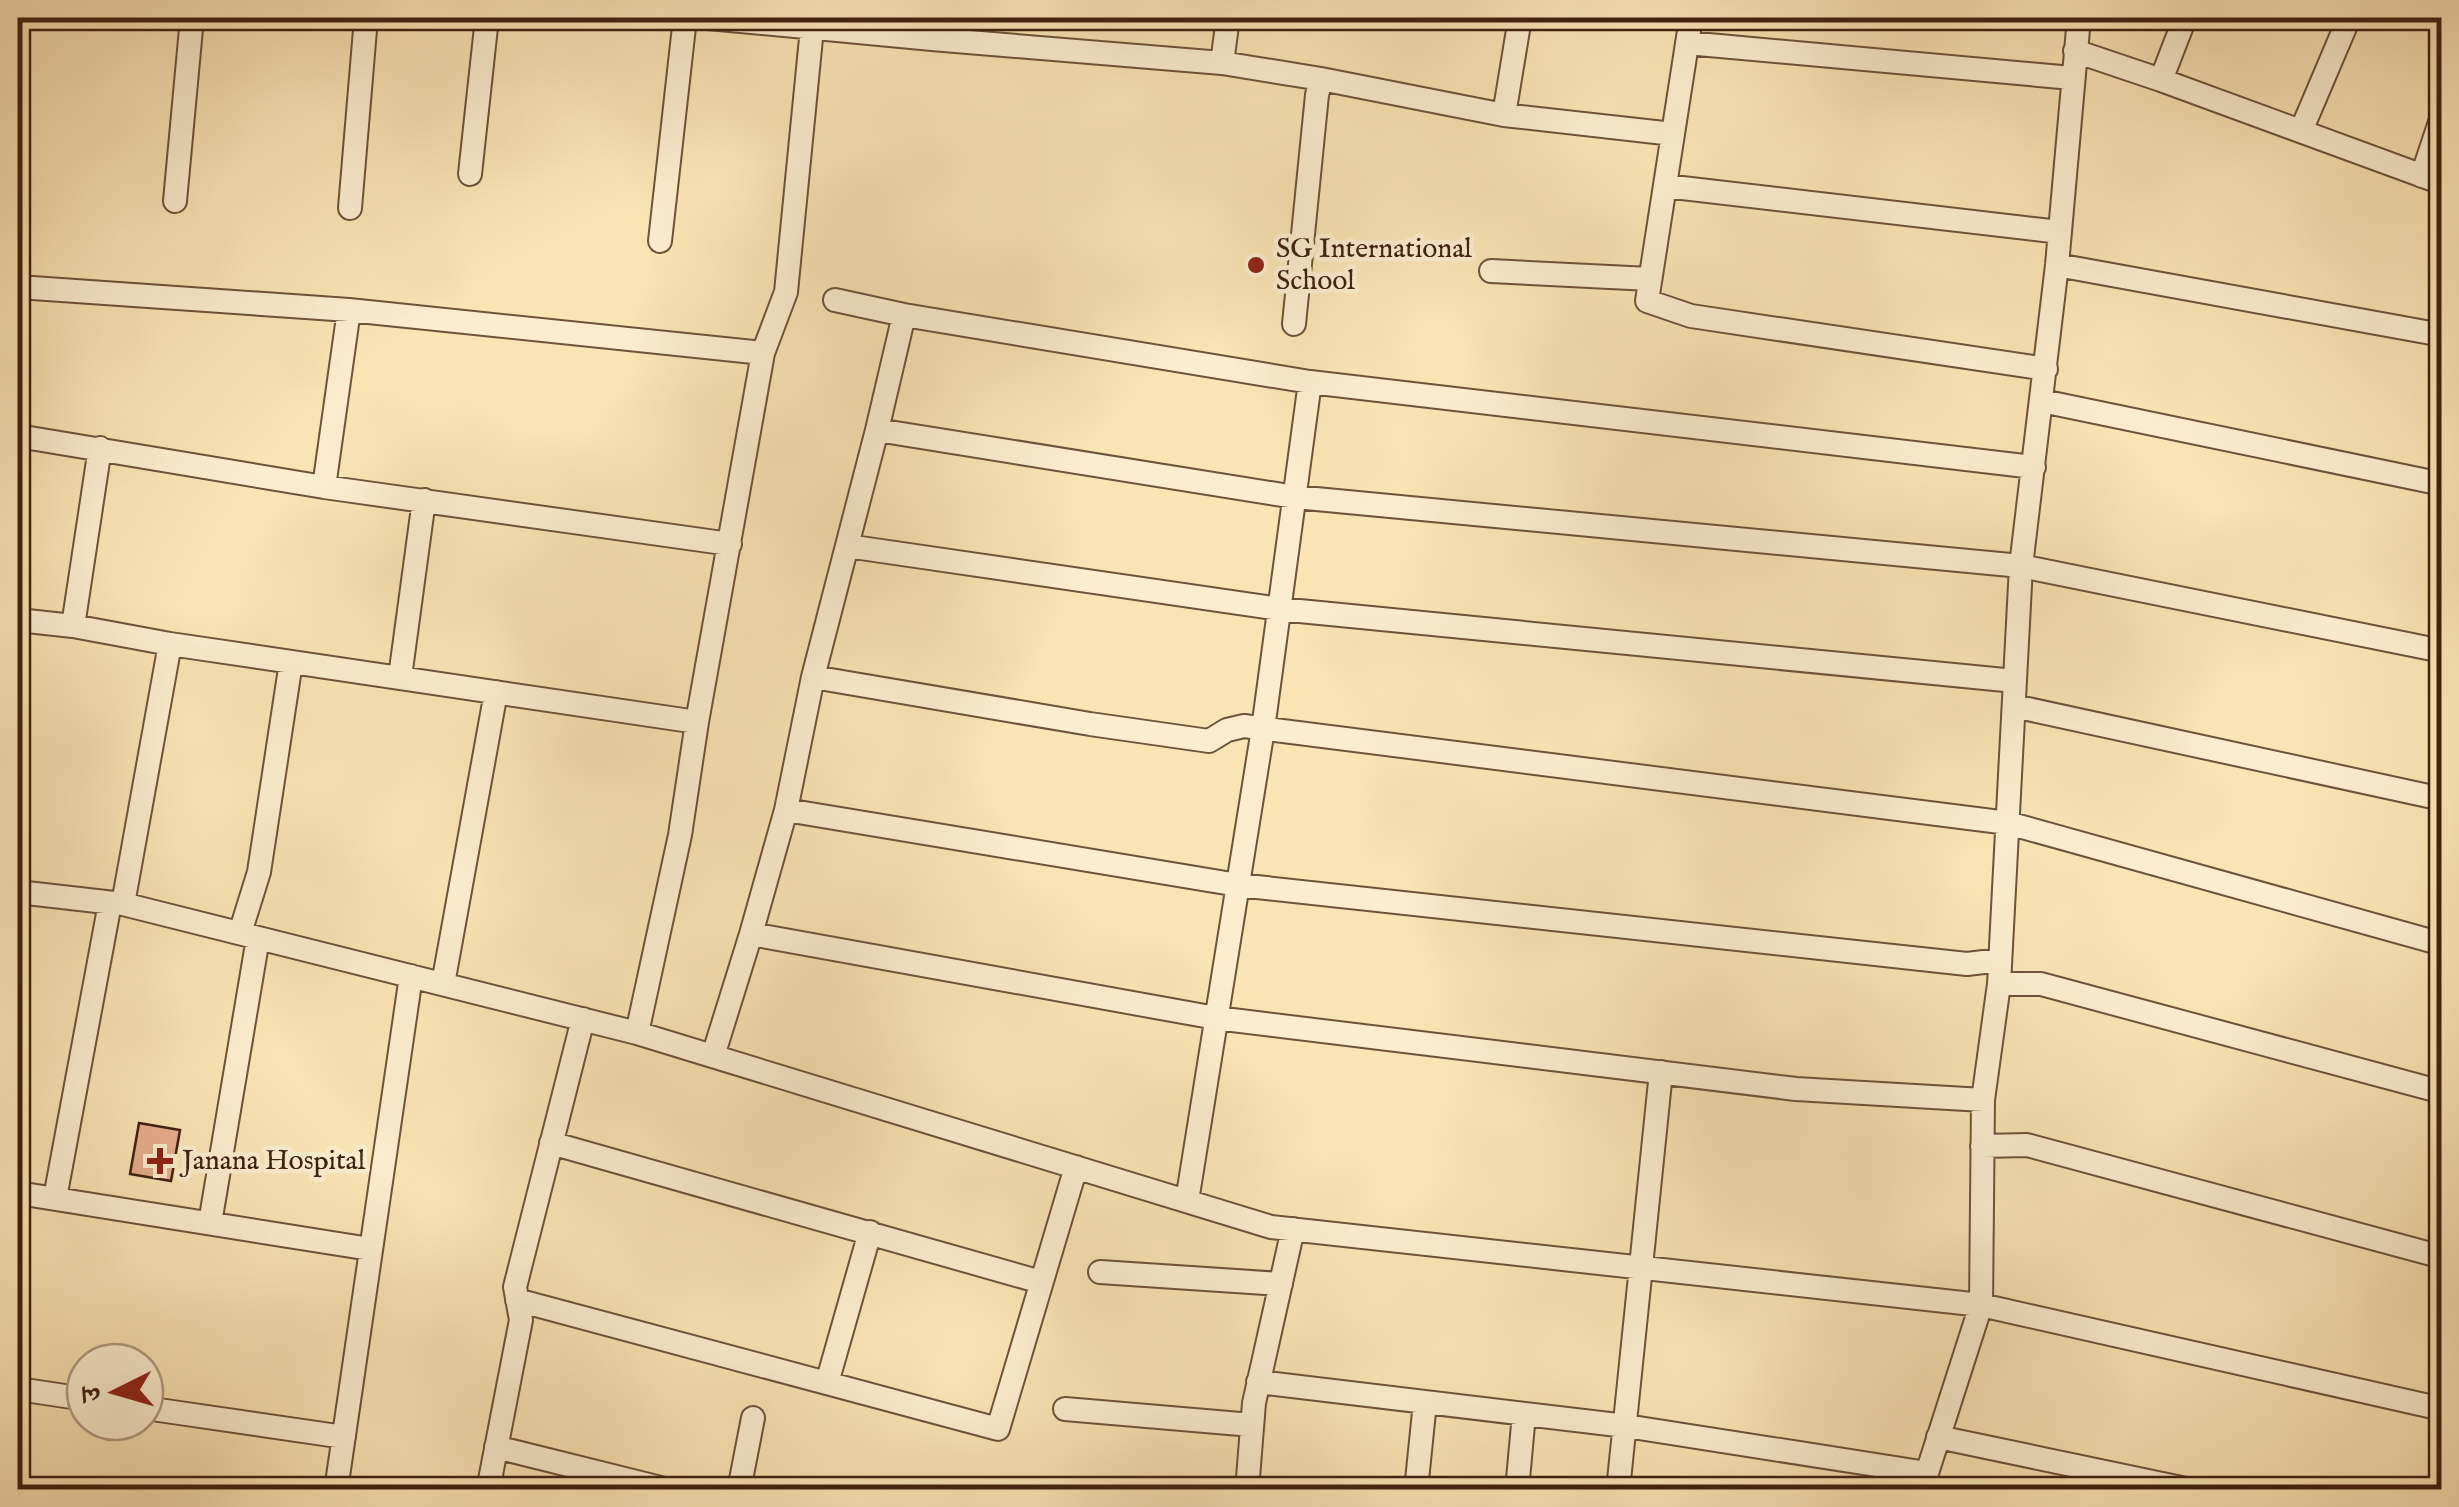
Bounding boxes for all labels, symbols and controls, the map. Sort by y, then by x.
place label: SG International School [1276,232,1472,299]
marker: SG International School [1245,254,1267,276]
place label: Janana Hospital [179,1144,366,1179]
marker: Janana Hospital [147,1148,173,1174]
north arrow [65,1342,165,1442]
text: उ [74,1384,111,1405]

